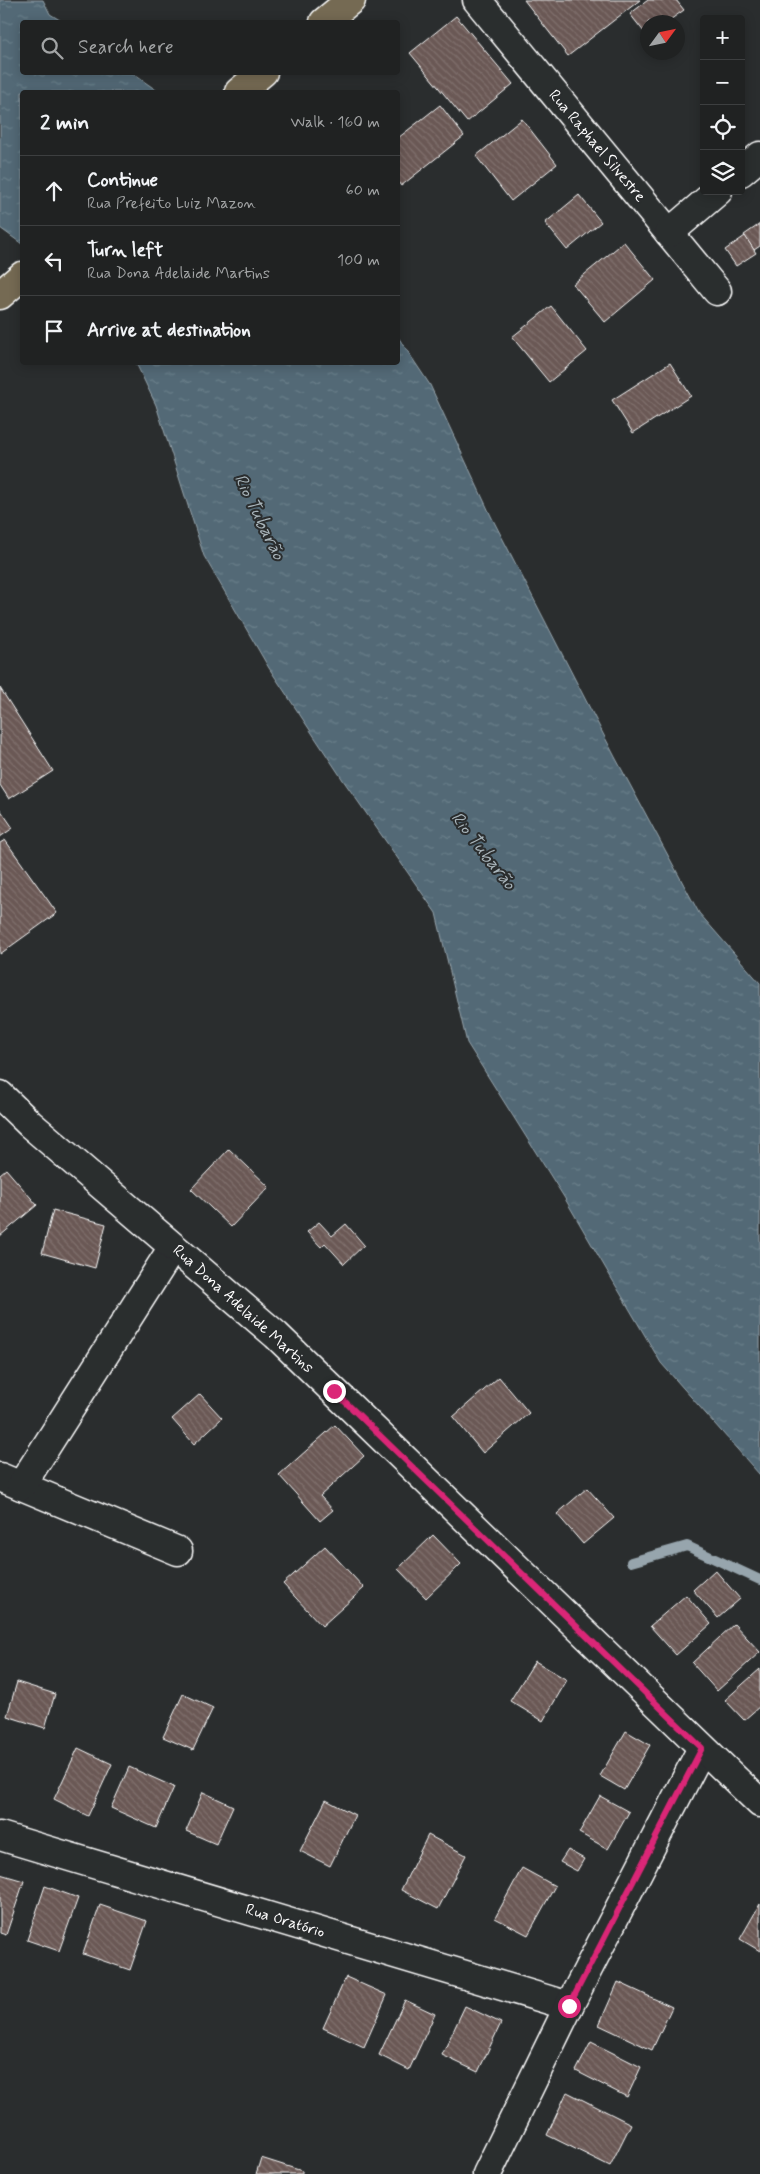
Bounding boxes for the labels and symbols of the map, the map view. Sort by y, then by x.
north arrow [640,15,685,60]
street label: Rua Raphael Silvestre [544,85,650,207]
water label: Rio Tubarão [228,470,291,565]
water label: Rio Tubarão [445,807,522,896]
street label: Rua Dona Adelaide Martins [168,1240,318,1378]
route end [323,1380,346,1403]
street label: Rua Oratório [243,1899,327,1943]
route start [558,1995,581,2018]

